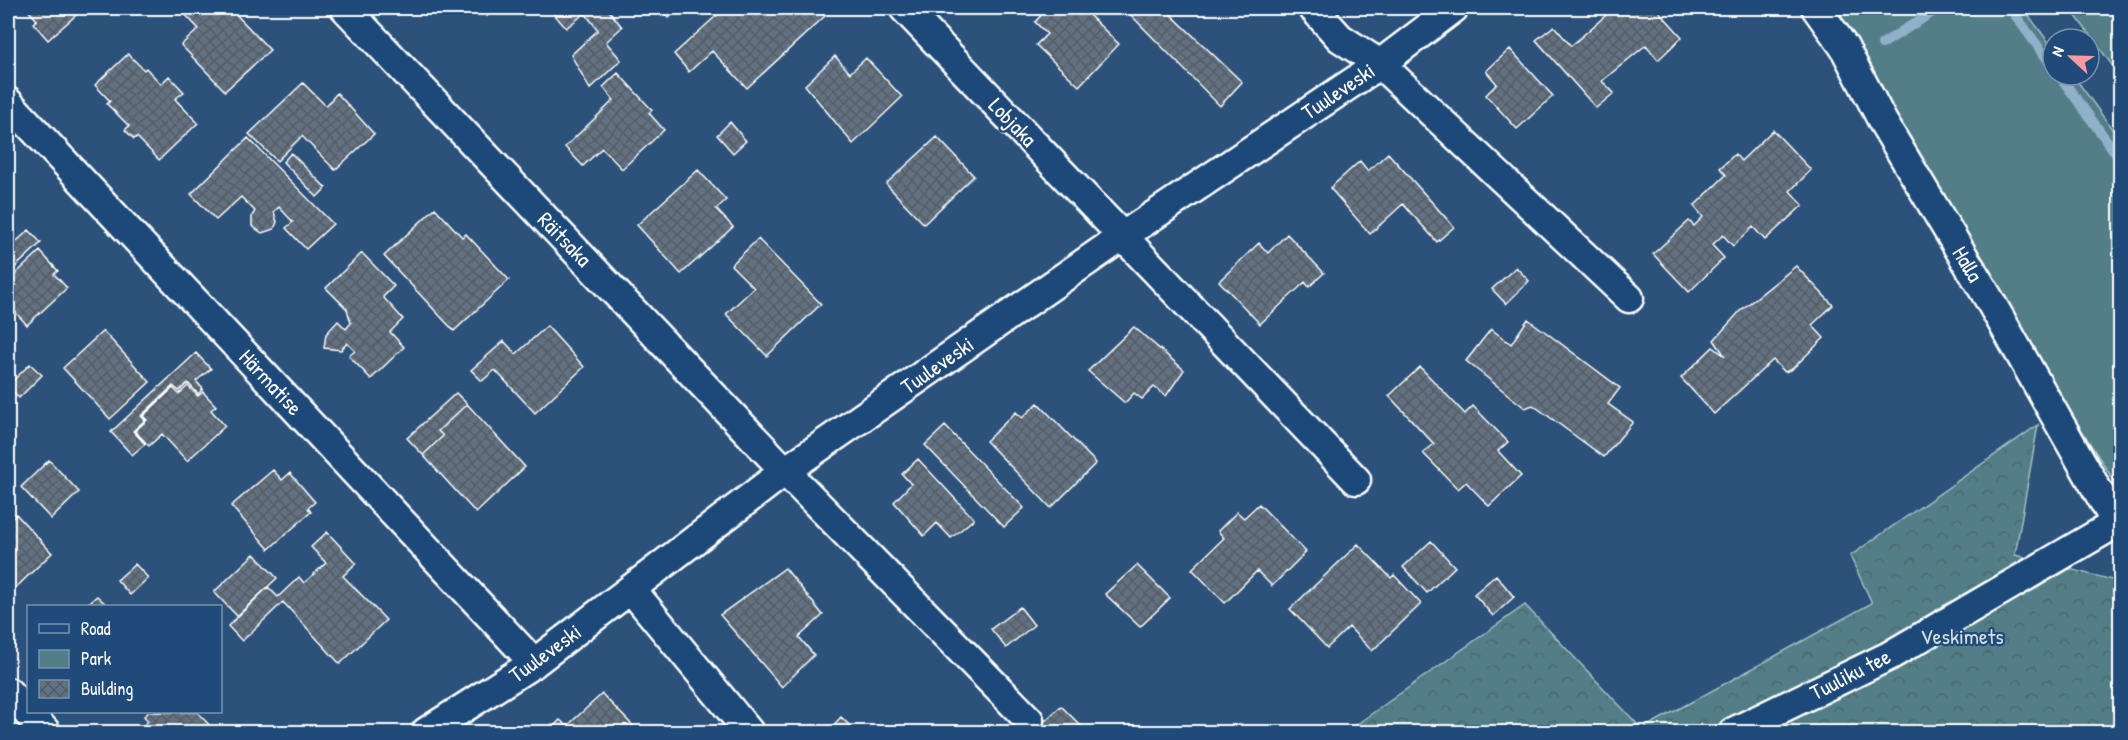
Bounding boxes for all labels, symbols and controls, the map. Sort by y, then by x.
north arrow [2041,27,2101,87]
text: N [2045,43,2069,59]
street label: Tuuleveski [1295,55,1381,127]
street label: Lobjaka [982,91,1044,153]
street label: Räitsaka [531,205,599,273]
street label: Halla [1946,240,1991,288]
street label: Tuuleveski [895,329,979,401]
street label: Härmatise [233,342,310,422]
legend [27,605,222,713]
text: Road [81,616,111,641]
street label: Tuuleveski [503,617,587,689]
park label: Veskimets [1920,621,2004,651]
street label: Tuuliku tee [1805,641,1896,707]
text: Park [81,646,112,671]
text: Building [81,676,133,701]

